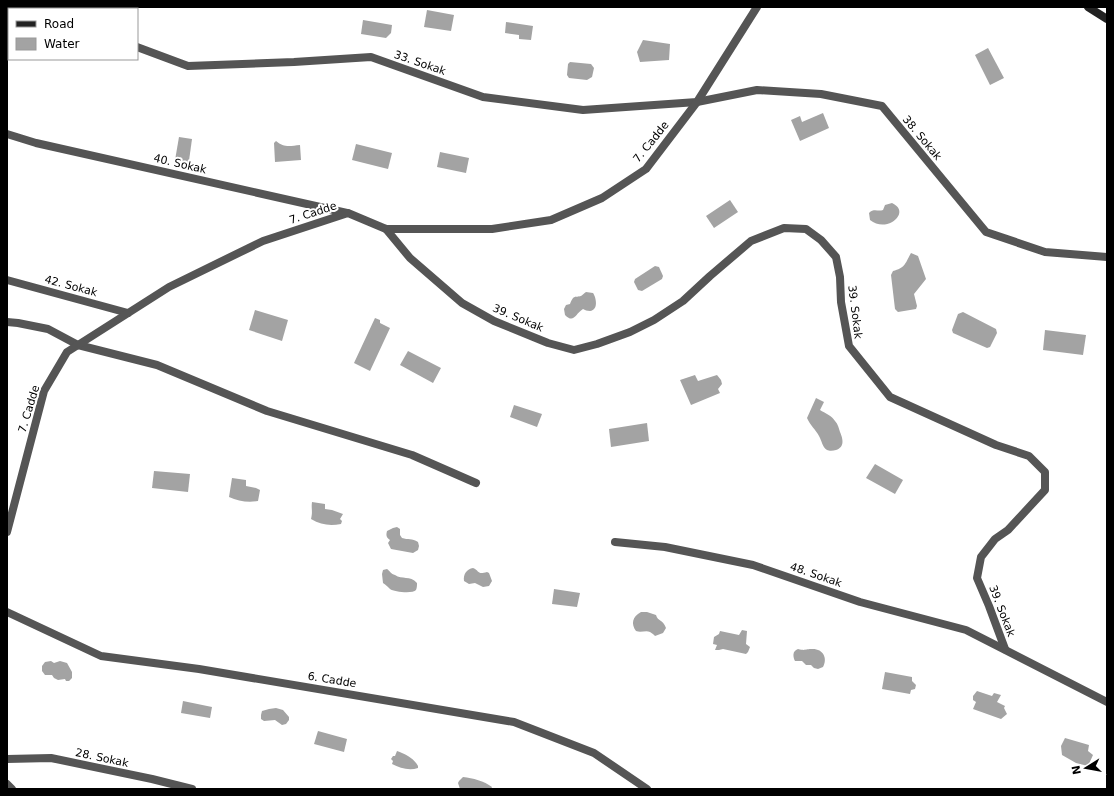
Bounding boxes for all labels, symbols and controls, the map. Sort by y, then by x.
legend [8,8,138,60]
text: Road [44,17,74,31]
text: Water [44,37,80,51]
street label: 33. Sokak [392,48,448,78]
street label: 38. Sokak [900,113,945,163]
street label: 7. Cadde [630,119,672,165]
street label: 40. Sokak [152,152,208,177]
street label: 7. Cadde [288,199,339,227]
street label: 42. Sokak [43,273,99,299]
street label: 39. Sokak [845,284,865,340]
street label: 39. Sokak [491,301,546,335]
street label: 7. Cadde [16,383,42,434]
street label: 48. Sokak [788,560,844,590]
street label: 39. Sokak [986,583,1018,639]
street label: 6. Cadde [307,670,358,690]
street label: 28. Sokak [74,746,130,770]
north arrow [1066,748,1106,788]
text: N [1069,764,1084,776]

